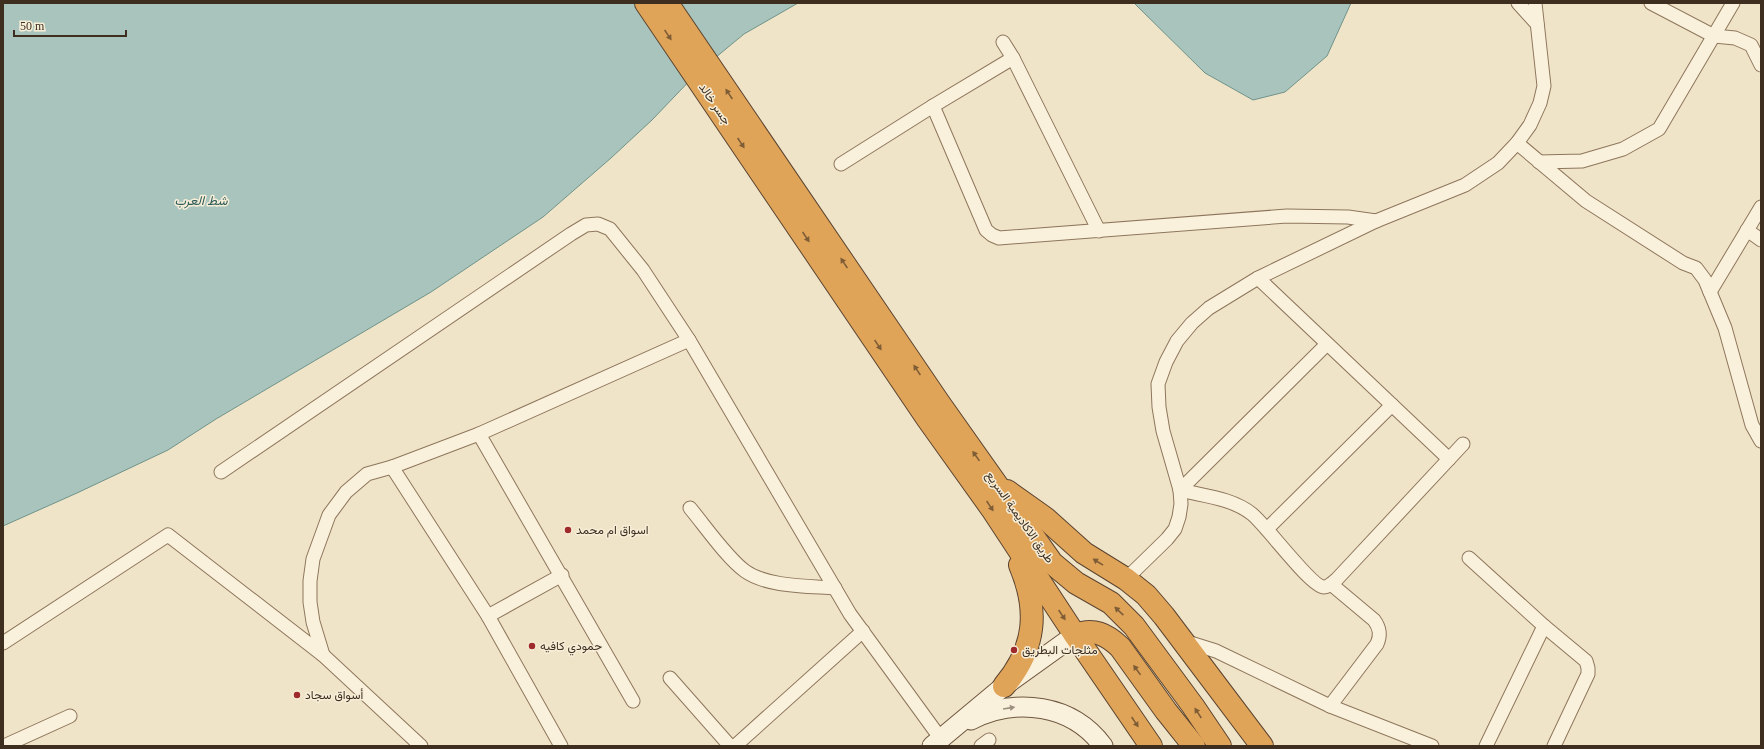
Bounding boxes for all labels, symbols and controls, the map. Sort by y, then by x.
scale bar [14,12,126,38]
text: 50 m [20,19,45,33]
one-way arrow [664,30,672,40]
street label: جسر خالد [695,81,734,128]
one-way arrow [725,89,733,99]
one-way arrow [738,137,745,148]
water label: شط العرب [174,193,228,209]
one-way arrow [802,232,810,242]
one-way arrow [840,258,848,268]
one-way arrow [874,340,882,350]
one-way arrow [913,365,921,376]
one-way arrow [972,450,980,461]
street label: طريق الاكاديمية السريع [981,468,1057,567]
one-way arrow [986,501,994,512]
place label: اسواق ام محمد [576,523,648,538]
marker: اسواق ام محمد [563,525,573,535]
one-way arrow [1092,559,1104,566]
one-way arrow [1114,606,1124,615]
one-way arrow [1058,610,1066,620]
place label: حمودي كافيه [540,639,602,656]
marker: حمودي كافيه [527,641,537,651]
place label: مثلجات البطريق [1022,643,1098,658]
marker: مثلجات البطريق [1009,645,1019,655]
one-way arrow [1133,665,1141,676]
place label: أسواق سجاد [305,688,363,703]
marker: أسواق سجاد [292,690,302,700]
one-way arrow [1003,705,1015,711]
one-way arrow [1194,708,1202,718]
one-way arrow [1131,717,1139,728]

